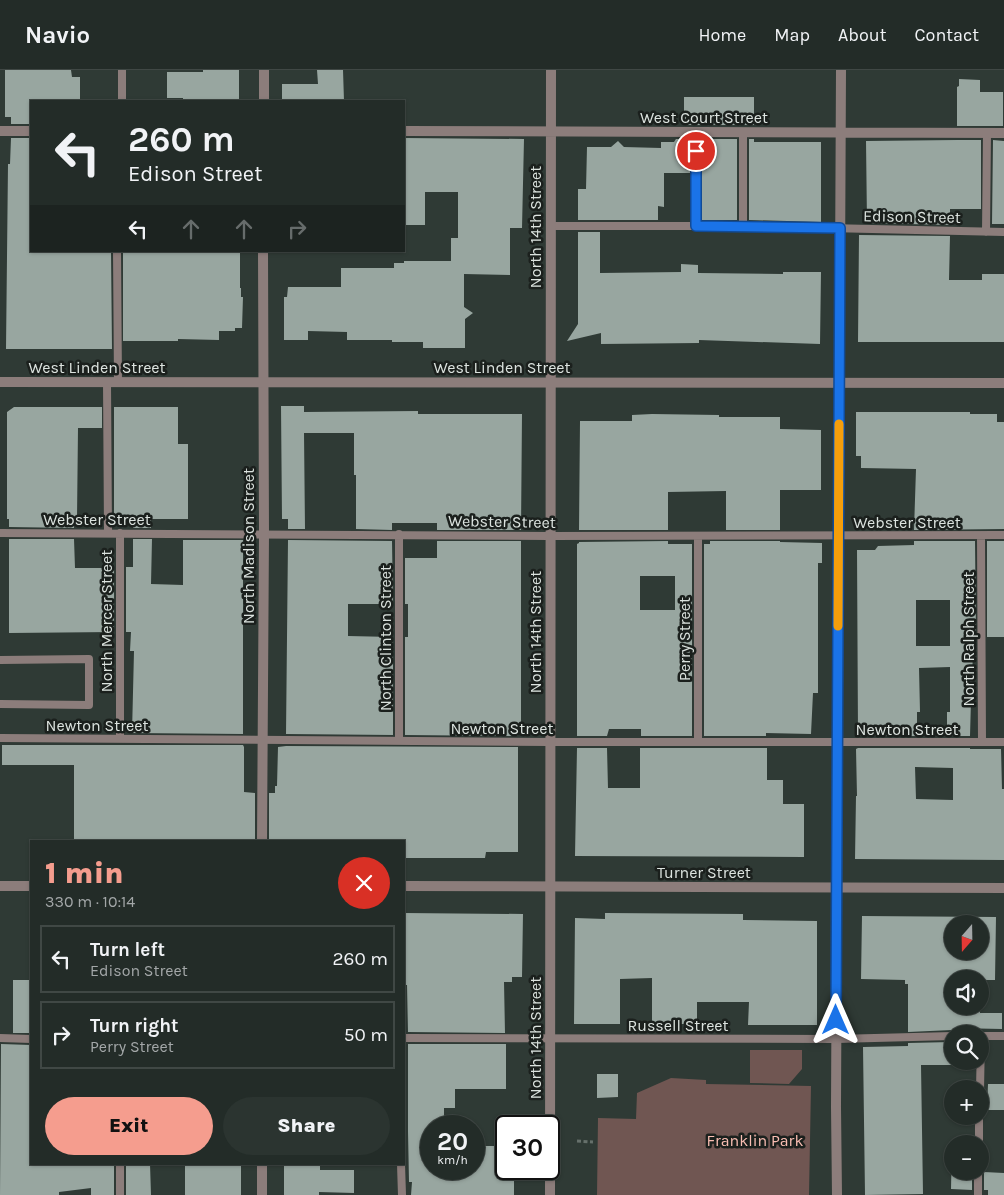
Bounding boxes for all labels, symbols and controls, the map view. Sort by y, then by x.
text: Navio [25,21,90,49]
text: Home [698,24,746,46]
text: Map [774,24,810,46]
text: About [838,24,887,46]
text: Contact [915,24,979,46]
street label: West Court Street [640,108,768,127]
text: 260 m [128,119,235,160]
icon: left [45,120,110,185]
pin [675,130,717,172]
icon: arrive [682,137,710,165]
text: Edison Street [128,161,262,187]
street label: North 14th Street [526,166,545,288]
street label: Edison Street [863,206,961,227]
icon: left [124,215,152,243]
icon: ahead [177,215,205,243]
icon: ahead [230,215,258,243]
icon: right [283,215,311,243]
street label: West Linden Street [28,358,166,377]
street label: West Linden Street [433,358,571,377]
street label: North Madison Street [239,468,258,624]
street label: Webster Street [43,510,151,529]
street label: Webster Street [448,511,556,532]
street label: Webster Street [853,513,961,532]
street label: North Mercer Street [97,550,116,692]
street label: North Clinton Street [376,565,395,711]
street label: North 14th Street [526,571,545,693]
street label: North Ralph Street [959,572,978,706]
street label: Perry Street [675,597,694,681]
street label: Newton Street [46,716,148,735]
street label: Newton Street [451,719,553,738]
street label: Newton Street [856,720,958,739]
text: 1 min [45,855,124,891]
button: close [338,857,390,909]
street label: Turner Street [657,863,751,882]
text: 330 m · 10:14 [45,892,135,911]
north arrow [944,915,989,960]
map controls [944,915,989,1180]
text: Turn left [90,939,165,961]
icon: left [47,945,75,973]
text: 260 m [333,948,388,970]
text: Edison Street [90,961,188,980]
button: sound [944,970,989,1015]
street label: North 14th Street [526,977,545,1099]
position arrow [809,993,861,1045]
text: Turn right [90,1015,179,1037]
street label: Russell Street [627,1016,729,1035]
icon: right [47,1021,75,1049]
text: 50 m [344,1024,388,1046]
button: search [944,1025,989,1070]
text: Perry Street [90,1037,174,1056]
button: + [944,1080,989,1125]
button: Exit [45,1097,213,1155]
button: Share [223,1097,390,1155]
speed limit sign: 30 [495,1115,560,1180]
text: 20 [437,1127,468,1156]
park label: Franklin Park [707,1131,803,1150]
button: − [944,1135,989,1180]
text: km/h [437,1153,468,1167]

